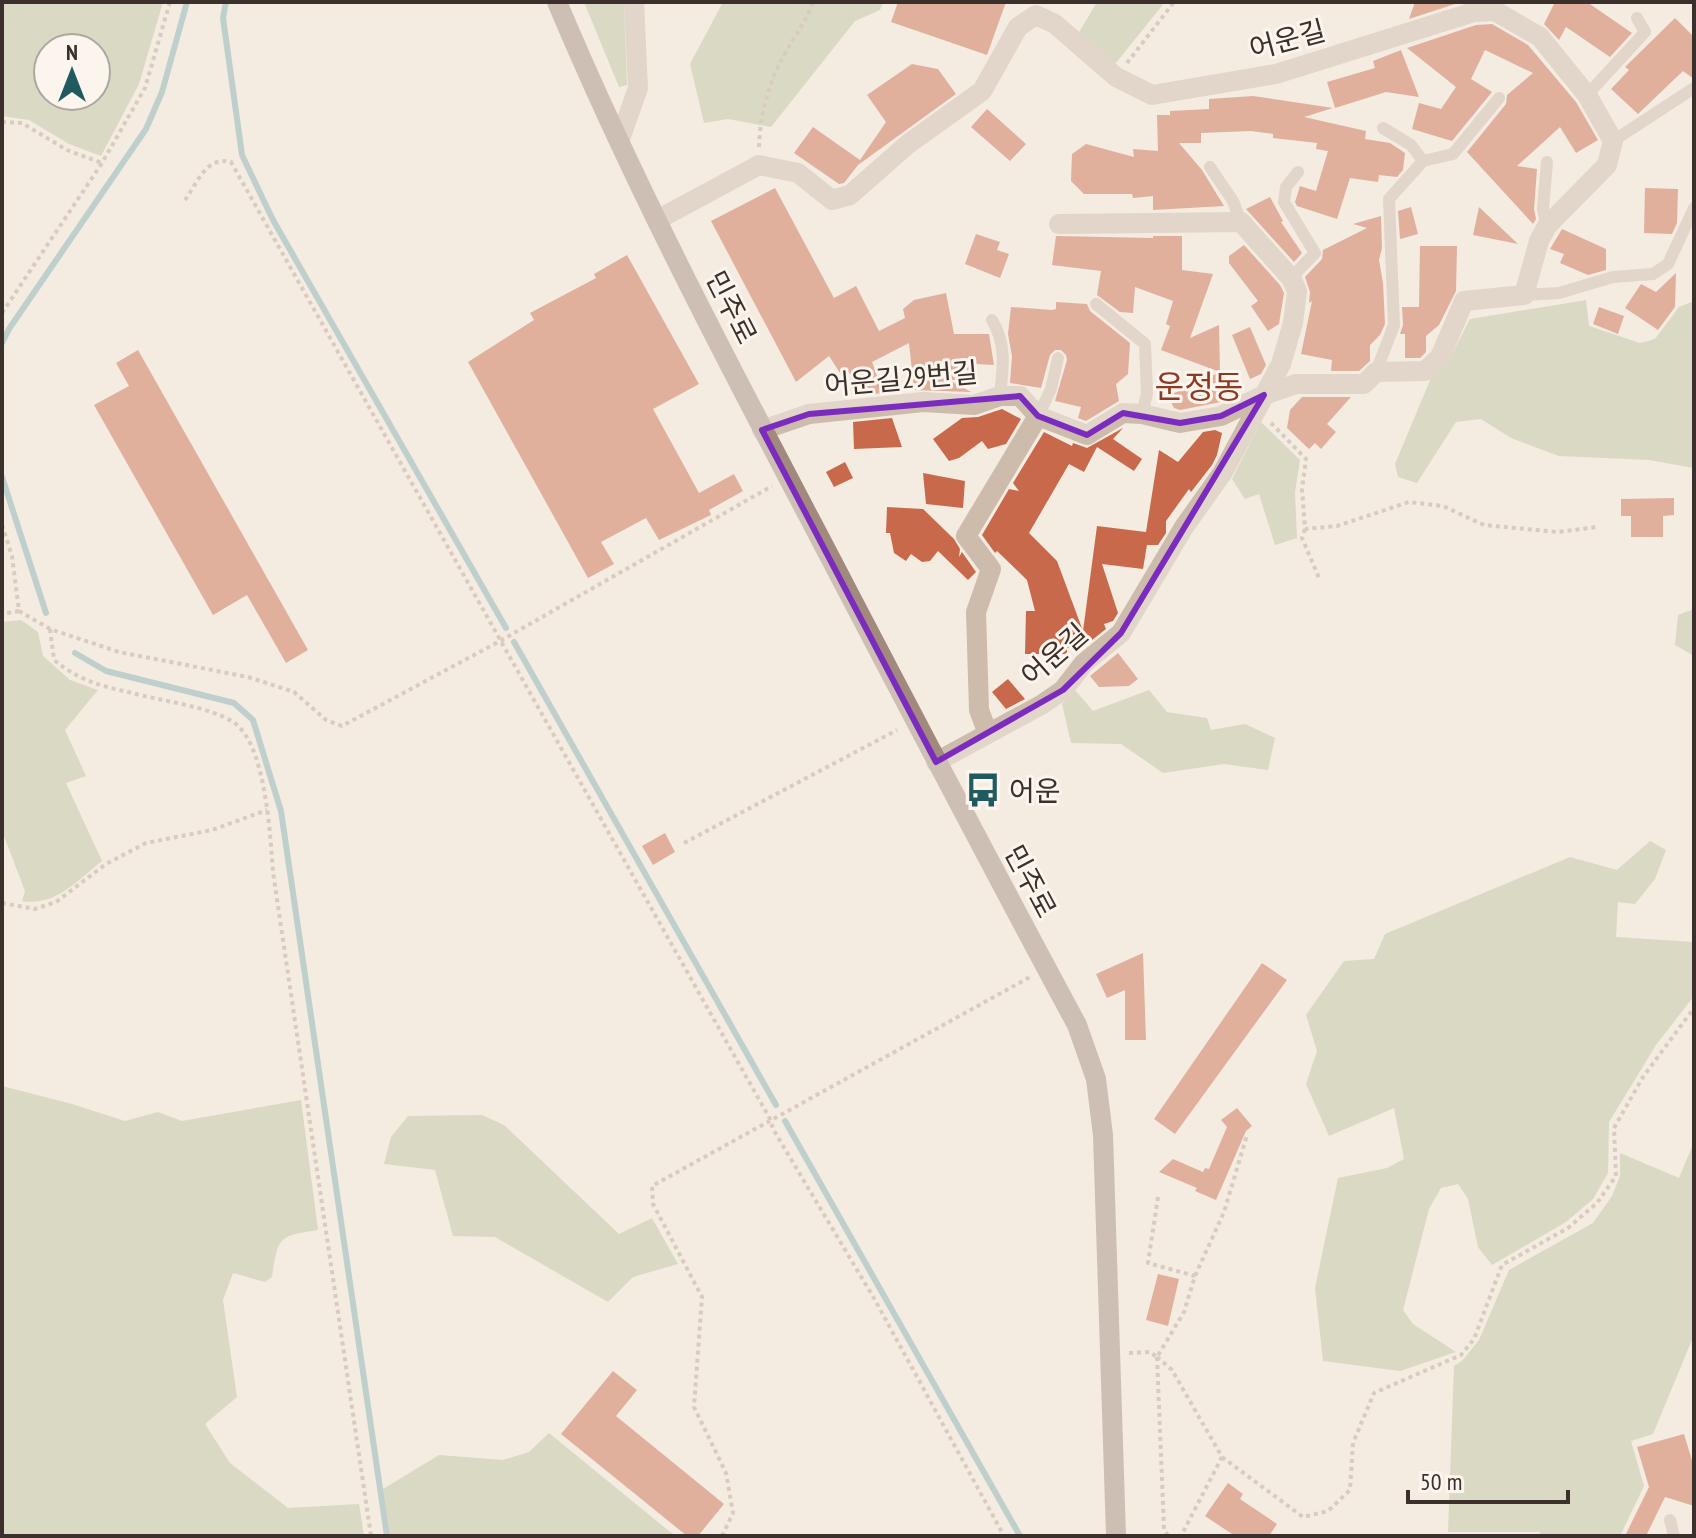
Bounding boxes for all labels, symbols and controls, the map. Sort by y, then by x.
street label: 어운길 [1245,11,1329,67]
north arrow [32,32,112,112]
text: N [66,38,78,66]
street label: 민주로 [698,264,766,350]
street label: 어운길29번길 [823,353,979,403]
district label: 운정동 [1155,365,1243,407]
street label: 어운길 [1013,615,1095,693]
bus stop icon: 어운 [964,771,1002,809]
place label: 어운 [1009,772,1061,809]
street label: 민주로 [997,838,1065,924]
scale bar [1408,1454,1568,1504]
text: 50 m [1420,1466,1462,1497]

